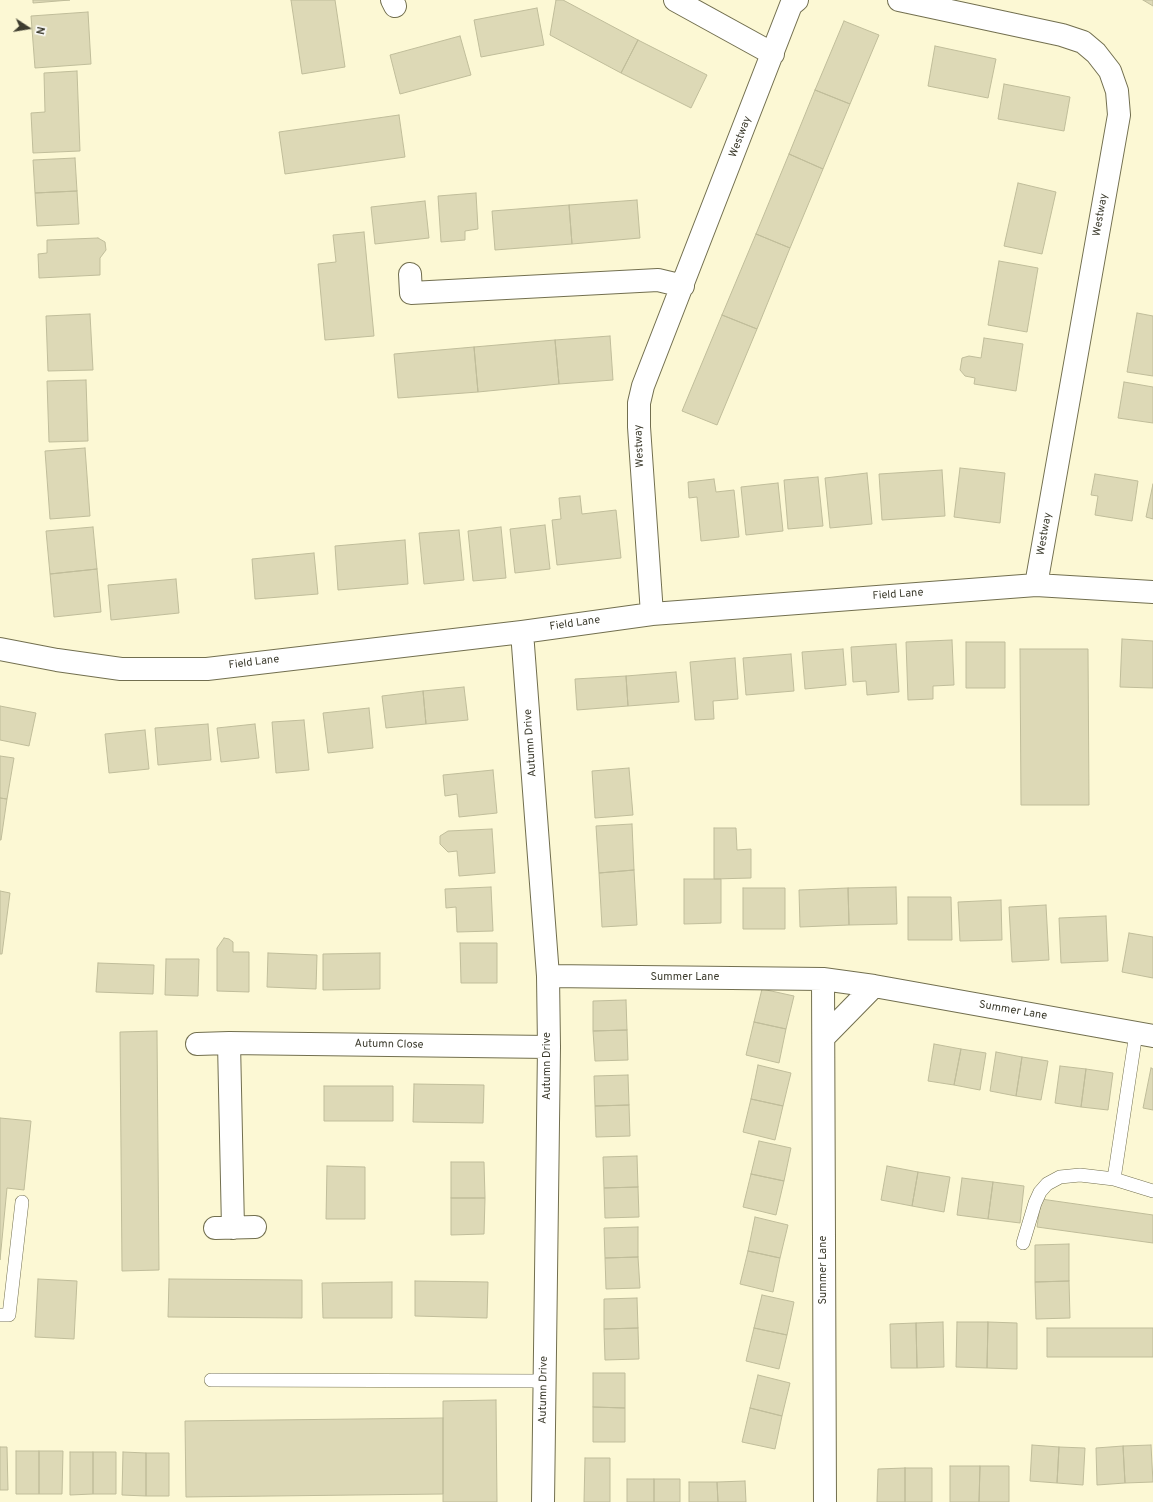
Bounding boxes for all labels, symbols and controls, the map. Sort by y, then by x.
north arrow [8,8,48,48]
text: N [32,25,47,36]
street label: Westway [727,114,755,160]
street label: Westway [1091,193,1111,237]
street label: Westway [632,424,648,468]
street label: Westway [1035,512,1055,556]
street label: Field Lane [872,587,924,603]
street label: Field Lane [549,614,601,634]
street label: Field Lane [228,653,280,673]
street label: Autumn Drive [522,709,540,777]
street label: Summer Lane [650,971,720,985]
street label: Summer Lane [978,999,1048,1023]
street label: Autumn Drive [541,1032,555,1100]
street label: Autumn Close [354,1038,424,1052]
street label: Summer Lane [817,1235,831,1305]
street label: Autumn Drive [537,1356,551,1424]

